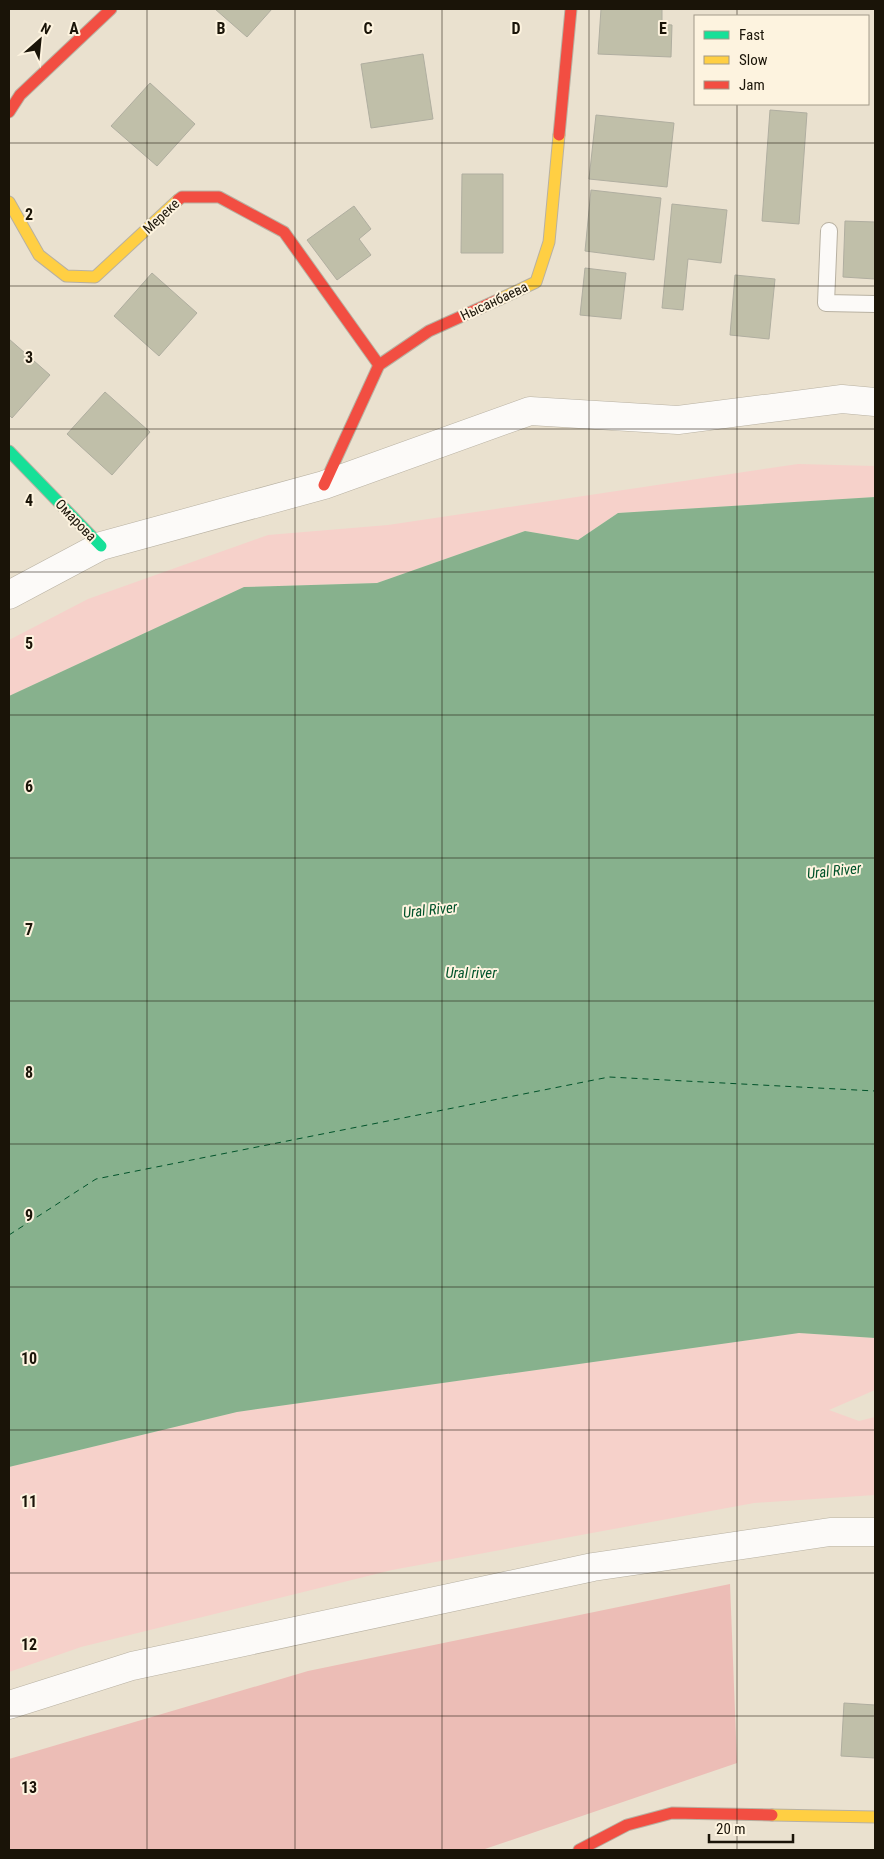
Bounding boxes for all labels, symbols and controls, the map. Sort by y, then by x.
north arrow [15,15,65,65]
legend [694,15,869,105]
text: N [38,19,53,37]
text: A [69,19,79,38]
text: B [217,19,226,38]
text: C [363,19,373,38]
text: D [511,19,521,38]
text: E [659,19,667,38]
text: Fast [739,26,764,44]
text: Slow [739,51,768,69]
text: Jam [739,76,765,94]
street label: Мереке [140,195,183,237]
text: 2 [25,205,33,224]
street label: Нысанбаева [458,278,530,324]
text: 3 [25,348,33,367]
text: 4 [25,491,33,510]
street label: Омарова [52,496,100,544]
text: 5 [25,634,33,653]
text: 6 [25,777,33,796]
water label: Ural River [806,859,863,883]
water label: Ural River [402,898,459,922]
text: 7 [25,920,33,939]
water label: Ural river [445,964,497,982]
text: 8 [25,1063,33,1082]
text: 9 [25,1206,33,1225]
text: 10 [21,1349,37,1368]
text: 11 [21,1492,37,1511]
text: 12 [21,1635,37,1654]
text: 13 [21,1778,37,1797]
scale bar [709,1812,793,1844]
text: 20 m [716,1820,746,1838]

